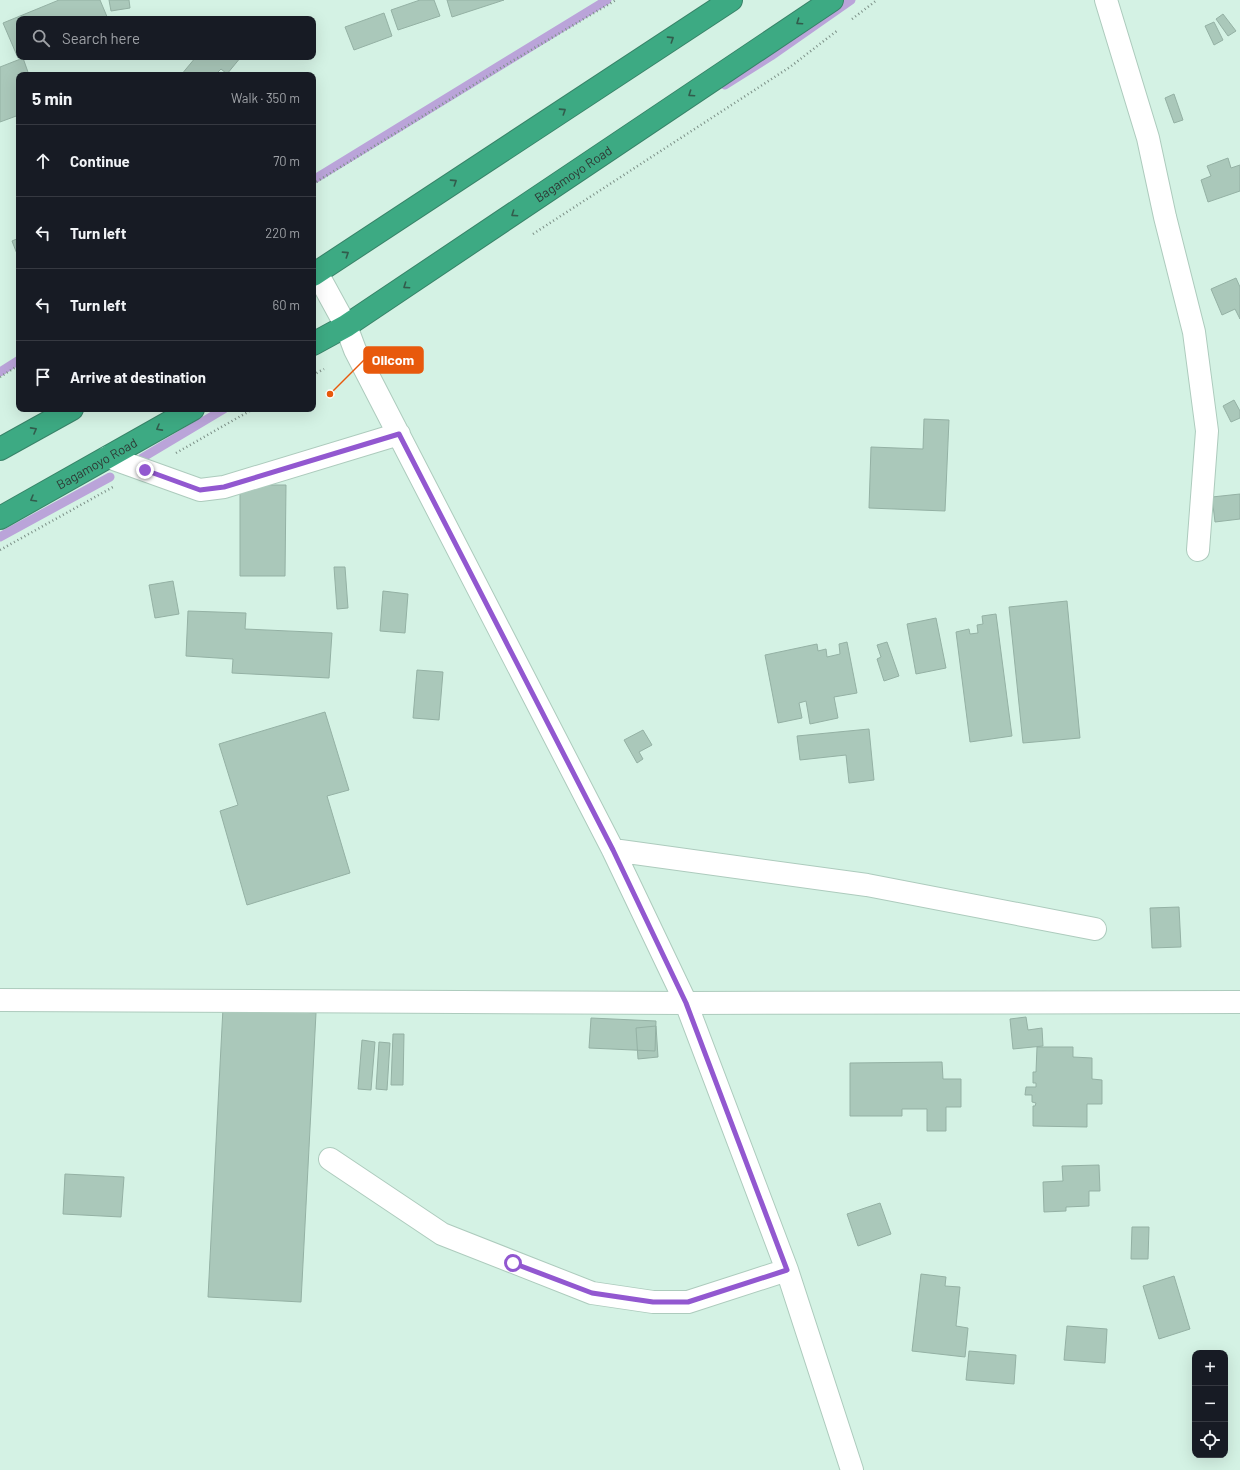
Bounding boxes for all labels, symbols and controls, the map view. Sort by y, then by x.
search box [16,16,316,60]
one-way arrow [797,17,804,24]
icon: search [30,27,52,49]
text: Search here [62,29,140,47]
one-way arrow [667,37,674,44]
text: 5 min [32,88,72,108]
one-way arrow [689,89,696,96]
text: Walk · 350 m [231,90,300,106]
one-way arrow [559,108,566,116]
street label: Bagamoyo Road [531,142,615,205]
icon: ahead [32,150,54,172]
text: Continue [70,152,130,170]
text: 70 m [273,153,300,169]
one-way arrow [450,180,457,187]
one-way arrow [511,209,518,217]
icon: left [32,222,54,244]
text: Turn left [70,224,126,242]
text: 220 m [265,225,300,241]
one-way arrow [342,251,349,259]
one-way arrow [403,281,410,289]
icon: left [32,294,54,316]
text: Turn left [70,296,126,314]
text: 60 m [273,297,300,313]
callout: Oilcom [364,347,423,373]
text: Oilcom [372,351,415,368]
icon: arrive [32,366,54,388]
text: Arrive at destination [70,368,206,386]
one-way arrow [156,423,163,430]
one-way arrow [30,428,37,435]
street label: Bagamoyo Road [53,434,140,493]
route end [136,461,154,479]
one-way arrow [30,494,37,501]
route start [504,1254,522,1272]
map controls [1192,1350,1228,1458]
button: + [1192,1350,1228,1386]
button: − [1192,1386,1228,1422]
button: locate [1192,1422,1228,1458]

